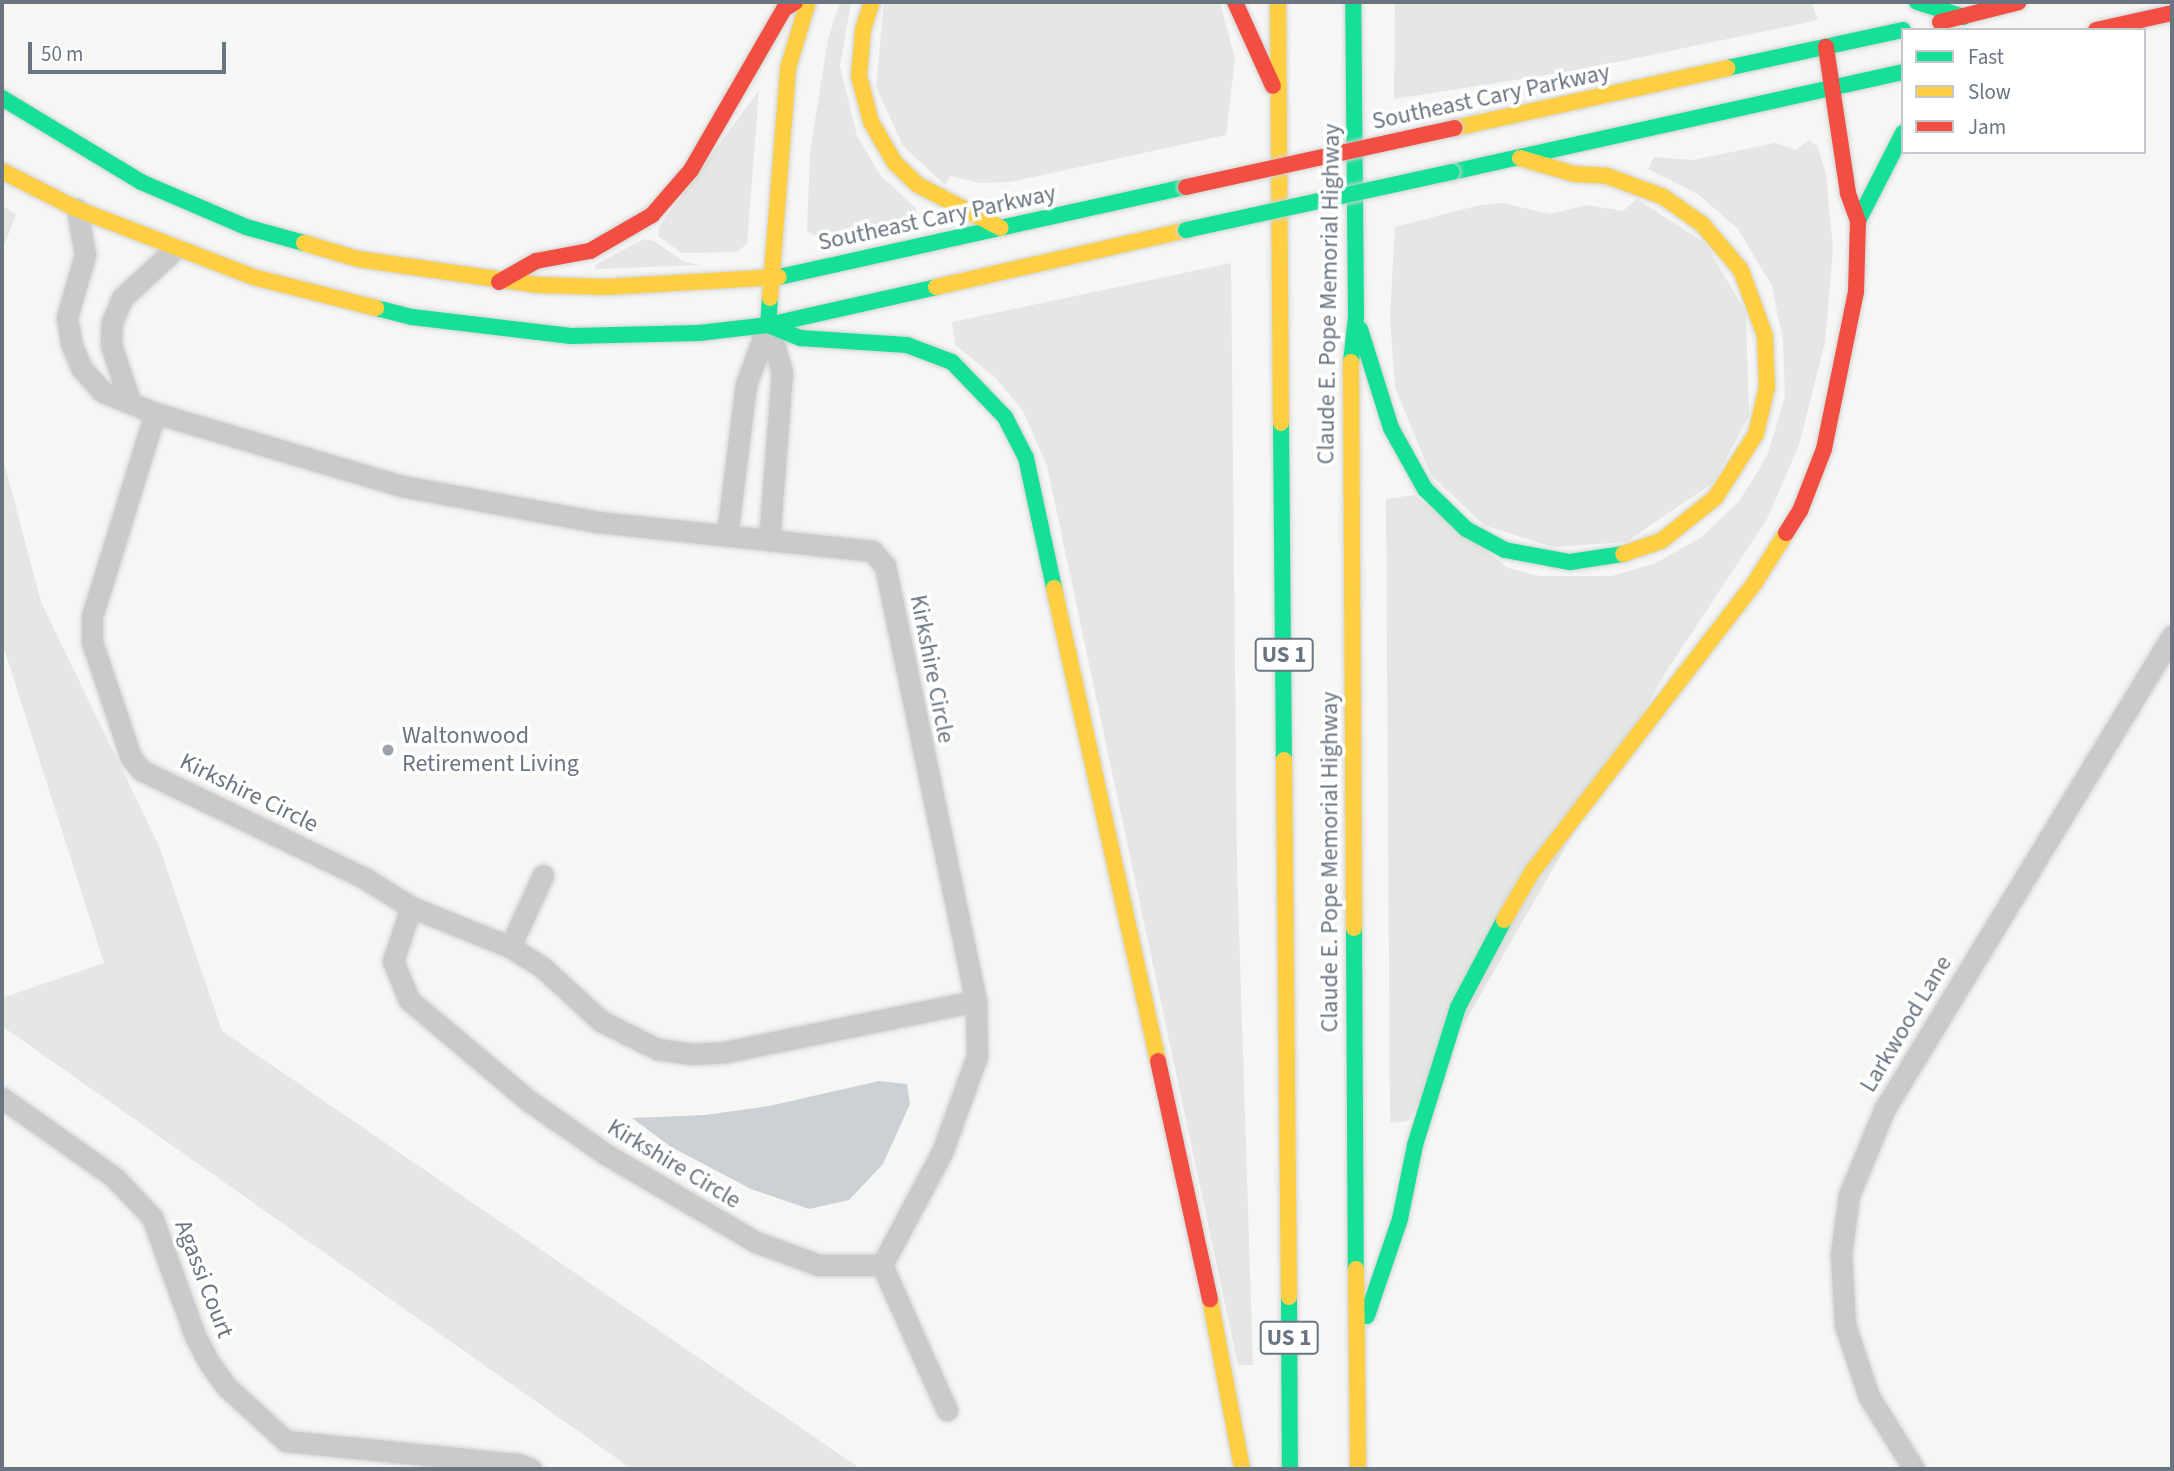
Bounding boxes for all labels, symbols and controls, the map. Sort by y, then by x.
scale bar [32,28,229,72]
legend [1901,28,2146,154]
text: 50 m [41,39,83,69]
text: Fast [1968,42,2004,72]
street label: Southeast Cary Parkway [1370,58,1612,136]
text: Slow [1968,77,2011,107]
text: Jam [1968,112,2006,142]
street label: Claude E. Pope Memorial Highway [1312,123,1346,465]
street label: Southeast Cary Parkway [816,179,1058,257]
street label: Kirkshire Circle [904,592,960,746]
road number: US 1 [1254,636,1314,674]
street label: Claude E. Pope Memorial Highway [1316,692,1344,1032]
place label: Waltonwood Retirement Living [402,722,579,778]
marker: Waltonwood Retirement Living [380,742,396,758]
street label: Kirkshire Circle [175,747,323,839]
street label: Larkwood Lane [1854,951,1958,1097]
street label: Kirkshire Circle [602,1113,746,1215]
street label: Agassi Court [168,1216,240,1342]
road number: US 1 [1259,1318,1319,1358]

